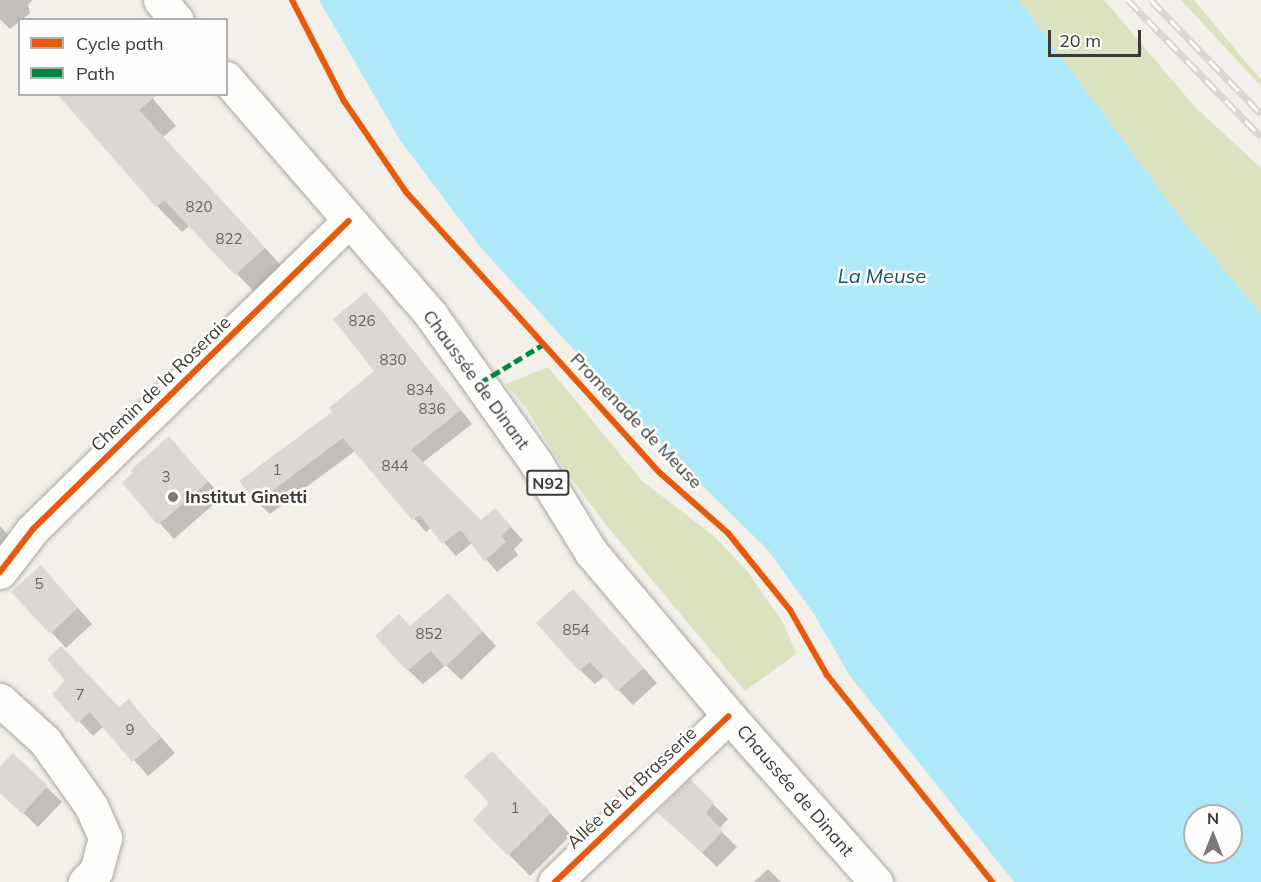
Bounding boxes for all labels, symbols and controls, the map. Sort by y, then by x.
legend [18,18,228,96]
scale bar [1051,18,1144,56]
text: 20 m [1059,29,1101,52]
text: Cycle path [76,32,163,55]
text: Path [76,62,115,85]
house number: 820 [186,198,212,216]
house number: 822 [216,230,242,248]
water label: La Meuse [838,263,926,287]
street label: Chaussée de Dinant [418,306,534,454]
street label: Chemin de la Roseraie [87,312,235,456]
house number: 826 [349,312,375,330]
street label: Promenade de Meuse [566,349,706,493]
house number: 830 [380,351,406,369]
house number: 834 [407,381,433,399]
house number: 836 [419,400,445,418]
house number: 844 [382,457,408,475]
house number: 1 [273,461,281,479]
house number: 3 [162,468,170,486]
road number: N92 [526,470,570,496]
place label: Institut Ginetti [185,486,307,508]
marker: Institut Ginetti [166,490,180,504]
house number: 5 [35,575,43,593]
house number: 854 [563,621,589,639]
house number: 852 [416,625,442,643]
house number: 7 [76,686,84,704]
house number: 9 [126,721,134,739]
street label: Chaussée de Dinant [732,721,858,861]
street label: Allée de la Brasserie [563,723,701,853]
house number: 1 [511,799,519,817]
north arrow [1183,804,1243,864]
text: N [1207,808,1219,828]

